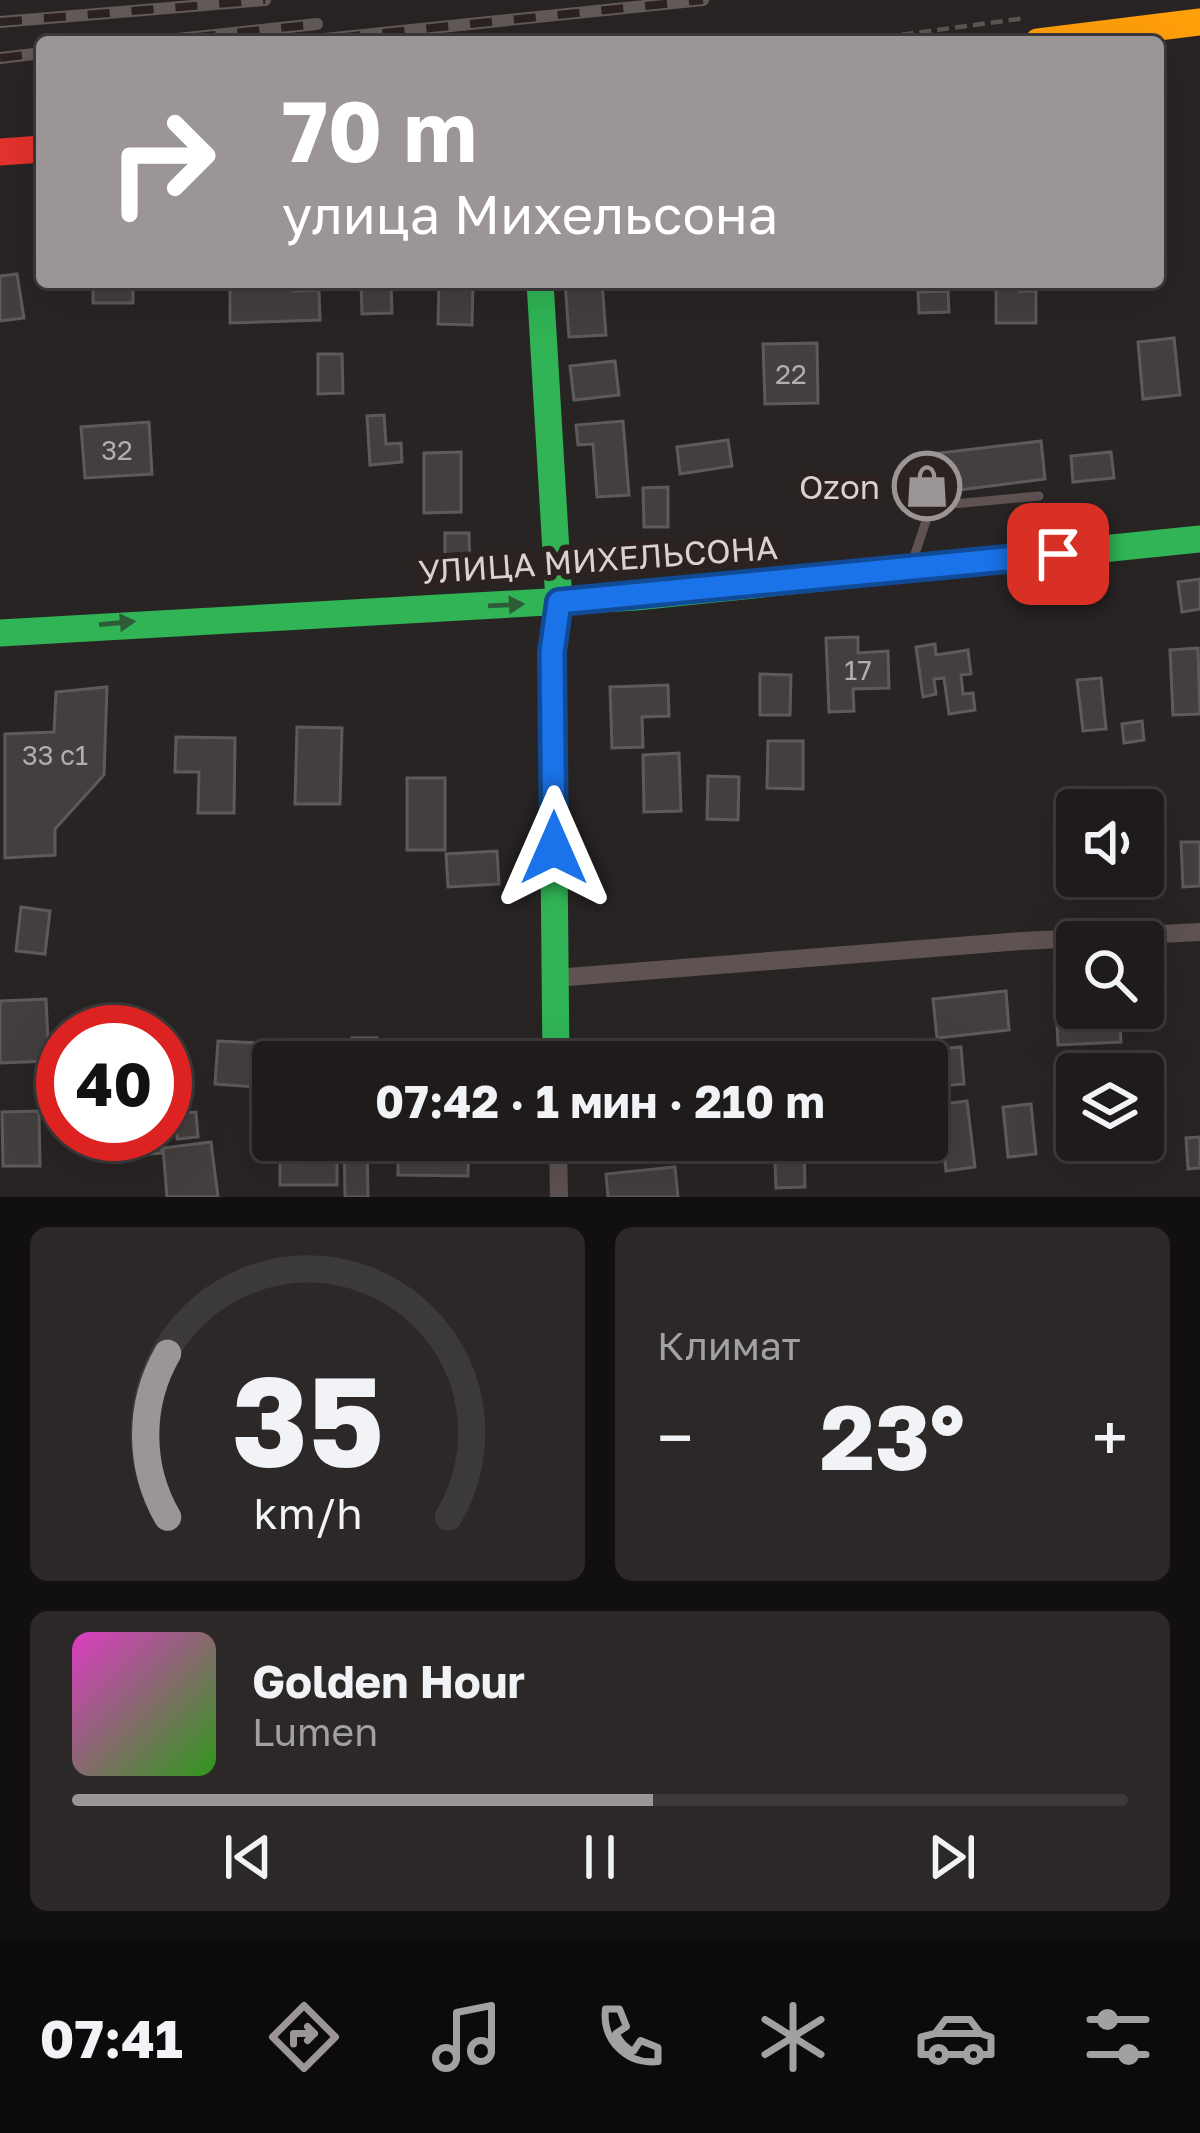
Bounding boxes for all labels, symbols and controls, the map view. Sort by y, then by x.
text: 70 m [282,80,477,180]
icon: right [84,84,240,240]
text: улица Михельсона [282,181,778,246]
house number: 22 [775,358,807,390]
house number: 32 [101,434,133,466]
shop icon: Ozon [892,451,962,521]
place label: Ozon [799,467,880,506]
pin [1007,503,1109,605]
icon: arrive [1025,521,1091,587]
street label: УЛИЦА МИХЕЛЬСОНА [417,527,779,591]
one-way arrow [488,595,526,614]
one-way arrow [98,613,136,632]
house number: 17 [844,654,872,686]
house number: 33 с1 [22,739,88,771]
position arrow [491,785,617,911]
map controls [1056,789,1164,1161]
button: sound [1056,789,1164,897]
button: search [1056,921,1164,1029]
speed limit sign: 40 [36,1005,192,1161]
button: layers [1056,1053,1164,1161]
text: 07:42 · 1 мин · 210 m [375,1074,825,1128]
text: Климат [657,1322,801,1369]
text: 35 [231,1344,384,1493]
text: 23° [820,1382,965,1490]
text: − [657,1397,693,1477]
text: + [1092,1397,1128,1477]
text: km/h [253,1487,362,1538]
text: Golden Hour [252,1654,525,1708]
text: Lumen [252,1708,378,1755]
icon: previous [215,1824,281,1890]
icon: pause [567,1824,633,1890]
icon: next [919,1824,985,1890]
icon: directions [262,1995,346,2079]
icon: music [425,1995,509,2079]
icon: phone [588,1995,672,2079]
icon: climate [751,1995,835,2079]
icon: car [914,1995,998,2079]
icon: filters [1076,1995,1160,2079]
text: 07:41 [39,2005,183,2070]

